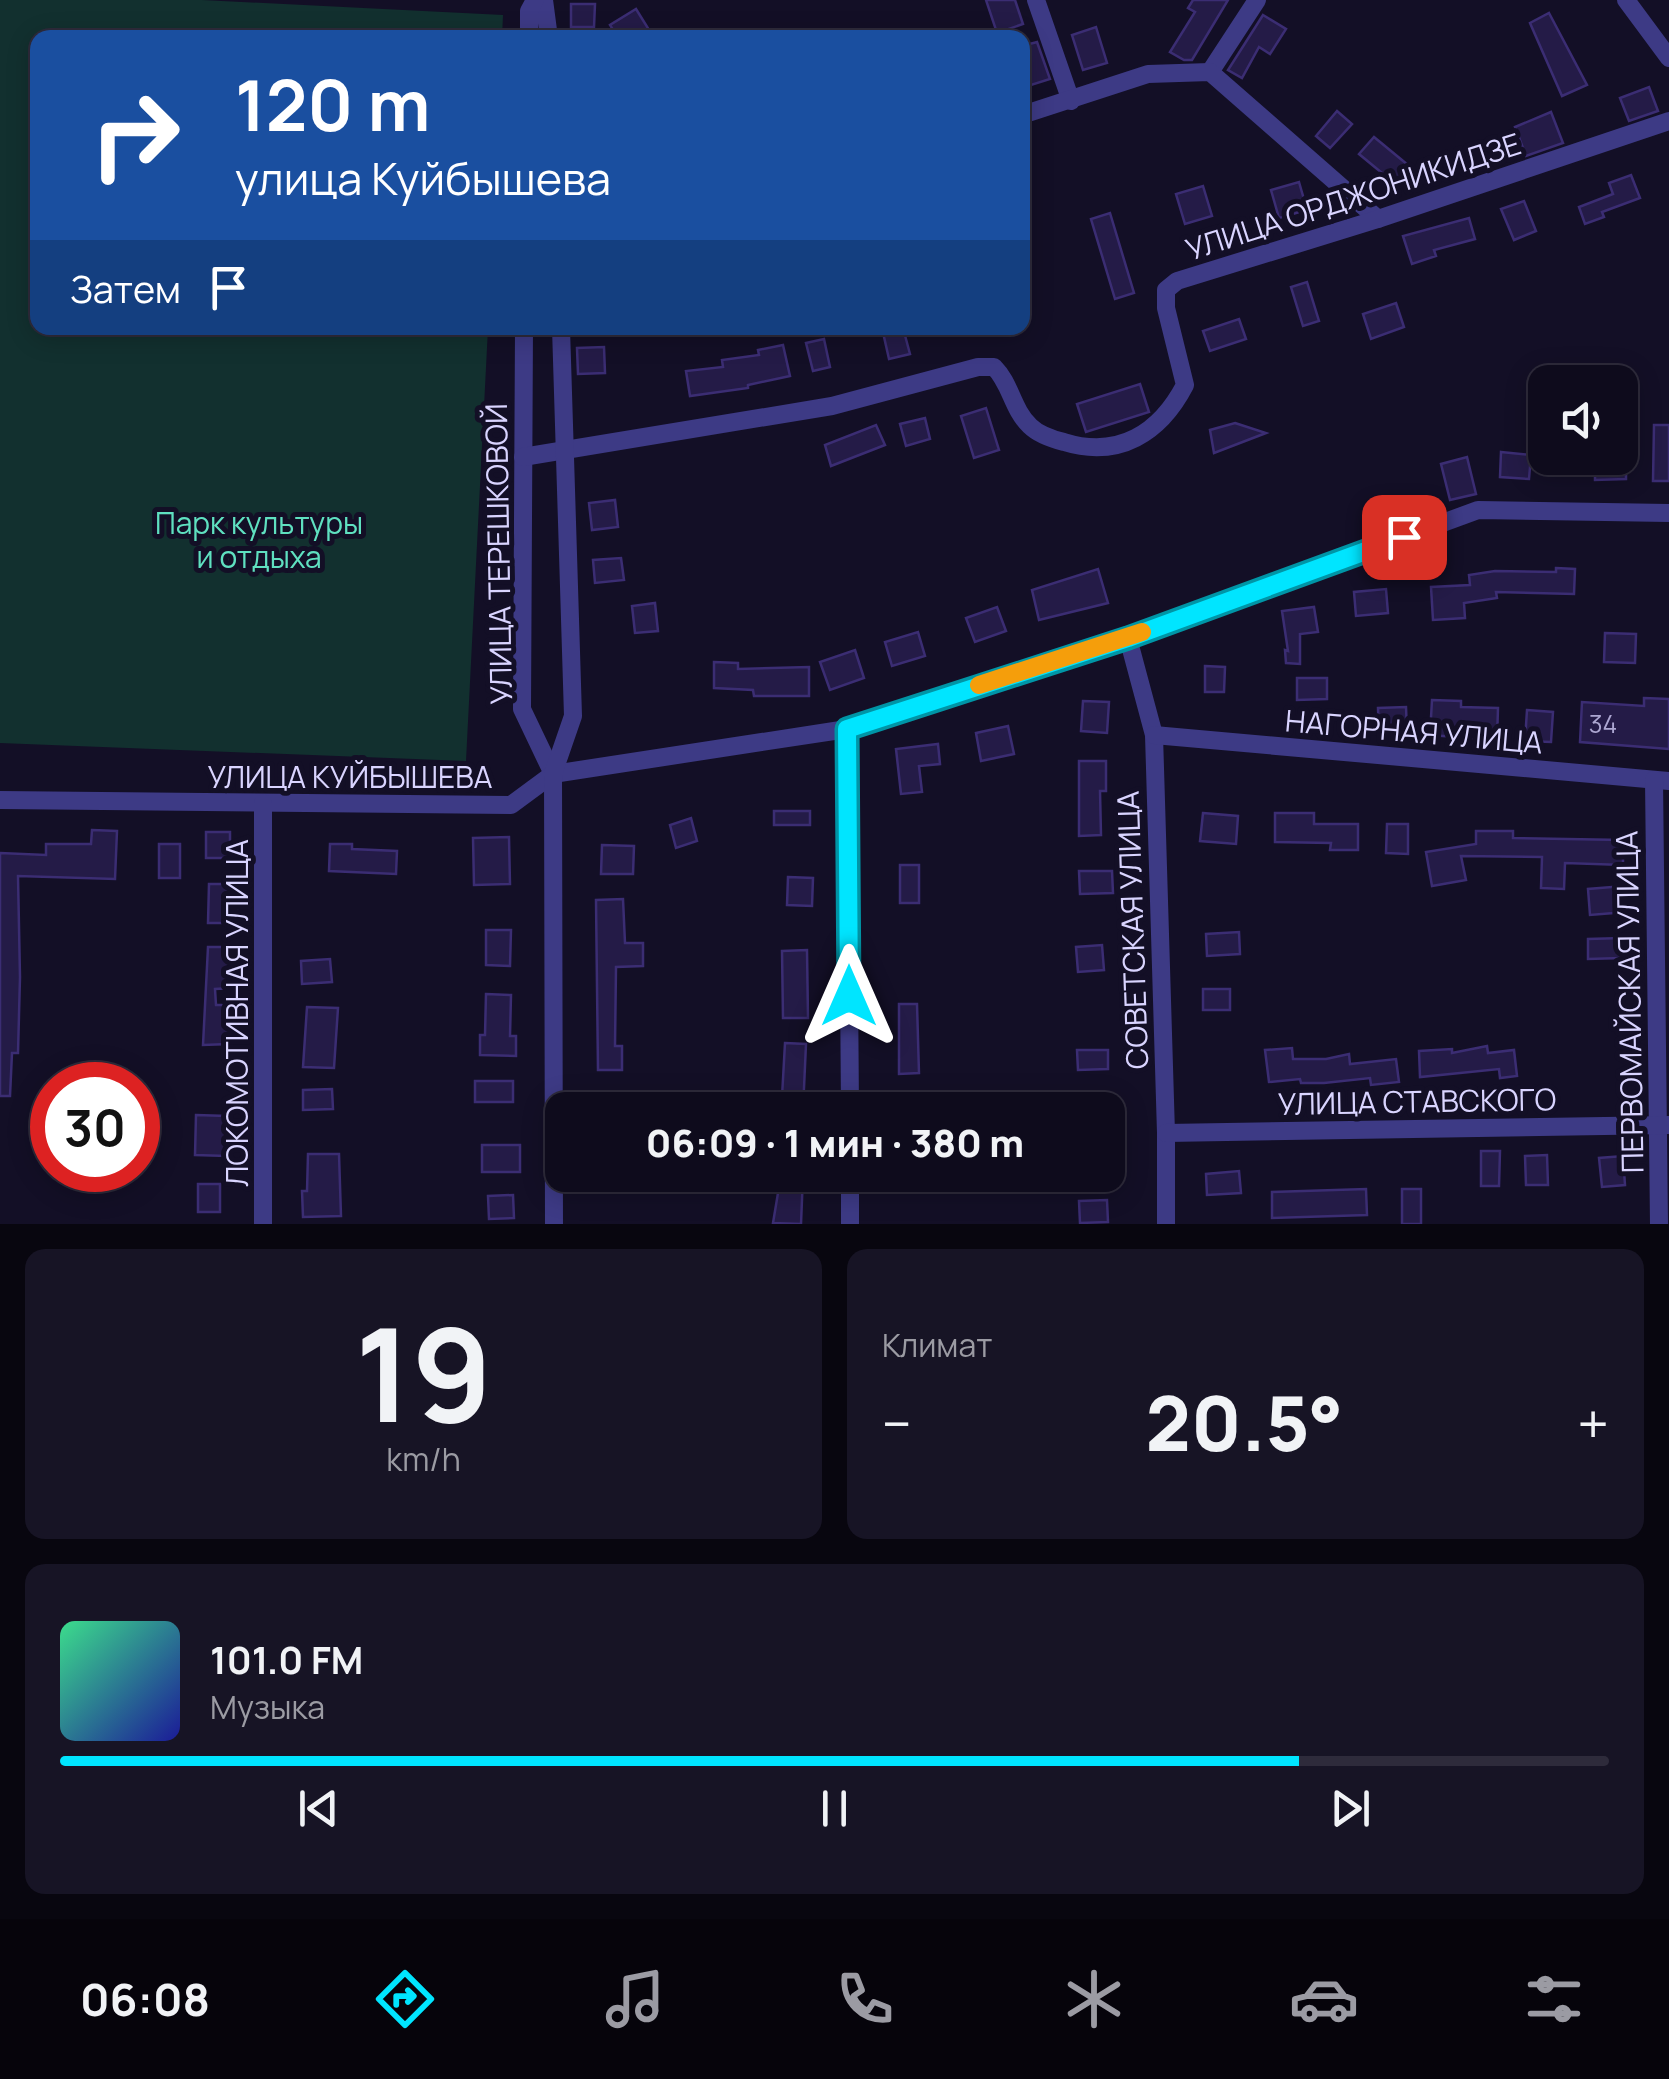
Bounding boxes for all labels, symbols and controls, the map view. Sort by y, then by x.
text: 120 m [235,56,430,152]
icon: right [70,70,200,200]
street label: УЛИЦА ОРДЖОНИКИДЗЕ [1180,122,1526,270]
text: улица Куйбышева [235,147,611,209]
icon: arrive [201,260,256,315]
text: Затем [70,262,181,314]
map controls [1528,365,1638,475]
button: sound [1528,365,1638,475]
street label: УЛИЦА ТЕРЕШКОВОЙ [475,403,521,705]
pin [1362,495,1447,580]
park label: Парк культуры и отдыха [155,502,363,577]
icon: arrive [1377,510,1432,565]
street label: НАГОРНАЯ УЛИЦА [1284,699,1544,763]
house number: 34 [1589,706,1617,741]
street label: УЛИЦА КУЙБЫШЕВА [207,756,493,797]
street label: СОВЕТСКАЯ УЛИЦА [1107,790,1157,1070]
street label: ПЕРВОМАЙСКАЯ УЛИЦА [1606,830,1652,1174]
street label: ЛОКОМОТИВНАЯ УЛИЦА [216,839,257,1187]
position arrow [797,944,901,1048]
speed limit sign: 30 [30,1062,160,1192]
street label: УЛИЦА СТАВСКОГО [1277,1078,1557,1124]
text: 06:09 · 1 мин · 380 m [646,1116,1024,1168]
text: 19 [355,1283,492,1461]
text: Климат [882,1323,992,1367]
text: 20.5° [1146,1371,1343,1474]
text: − [882,1385,912,1461]
text: + [1577,1385,1609,1461]
text: km/h [386,1437,461,1481]
text: 101.0 FM [210,1633,363,1685]
text: Музыка [210,1685,325,1729]
icon: previous [291,1781,346,1836]
icon: pause [807,1781,862,1836]
icon: next [1323,1781,1378,1836]
icon: directions [370,1964,440,2034]
icon: music [600,1964,670,2034]
icon: phone [830,1964,900,2034]
icon: climate [1059,1964,1129,2034]
icon: car [1289,1964,1359,2034]
icon: filters [1519,1964,1589,2034]
text: 06:08 [80,1968,210,2030]

